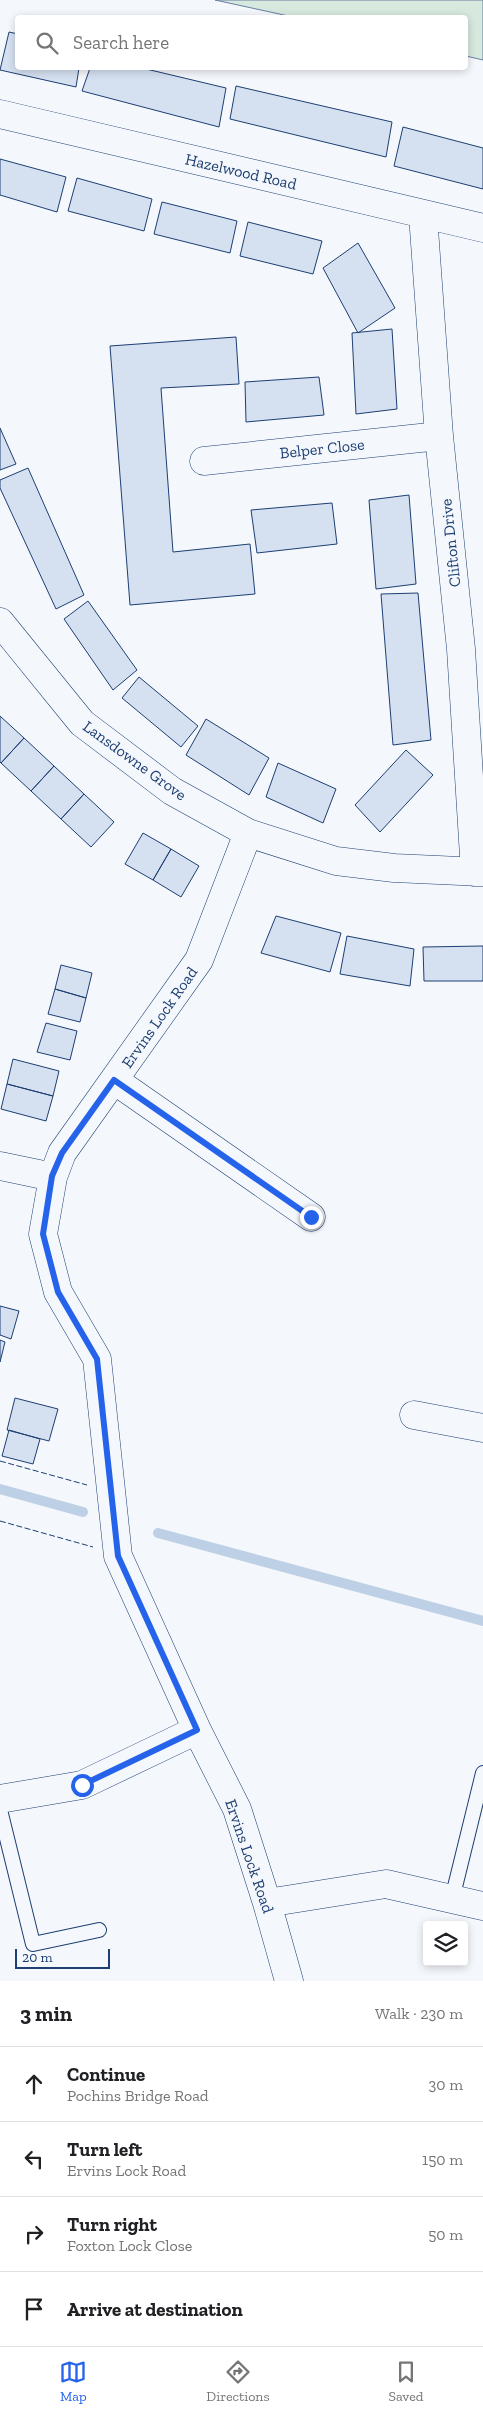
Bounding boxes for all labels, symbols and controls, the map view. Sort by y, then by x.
search box [15,15,468,70]
icon: search [33,29,61,57]
text: Search here [73,31,169,54]
street label: Hazelwood Road [183,149,299,194]
street label: Belper Close [279,435,365,462]
street label: Clifton Drive [436,498,465,588]
street label: Lansdowne Grove [79,717,190,804]
street label: Ervins Lock Road [117,963,202,1072]
route end [300,1206,323,1229]
route start [71,1774,94,1797]
street label: Ervins Lock Road [221,1797,278,1916]
map controls [423,1921,468,1966]
button: layers [423,1921,468,1966]
scale bar [15,1946,110,1969]
text: 20 m [22,1949,53,1966]
text: 3 min [20,2001,72,2026]
text: Walk · 230 m [375,2004,463,2023]
text: Continue [67,2063,145,2086]
icon: ahead [20,2070,48,2098]
text: 30 m [429,2075,463,2094]
text: Pochins Bridge Road [67,2086,209,2105]
text: Turn left [67,2138,142,2161]
icon: left [20,2145,48,2173]
text: 150 m [422,2150,463,2169]
text: Ervins Lock Road [67,2161,186,2180]
text: Turn right [67,2213,157,2236]
icon: right [20,2220,48,2248]
text: 50 m [428,2225,463,2244]
text: Foxton Lock Close [67,2236,192,2255]
icon: arrive [20,2295,48,2323]
text: Arrive at destination [67,2298,243,2321]
tab: Map [59,2358,87,2405]
tab: Directions [206,2358,270,2405]
tab: Saved [388,2358,424,2405]

